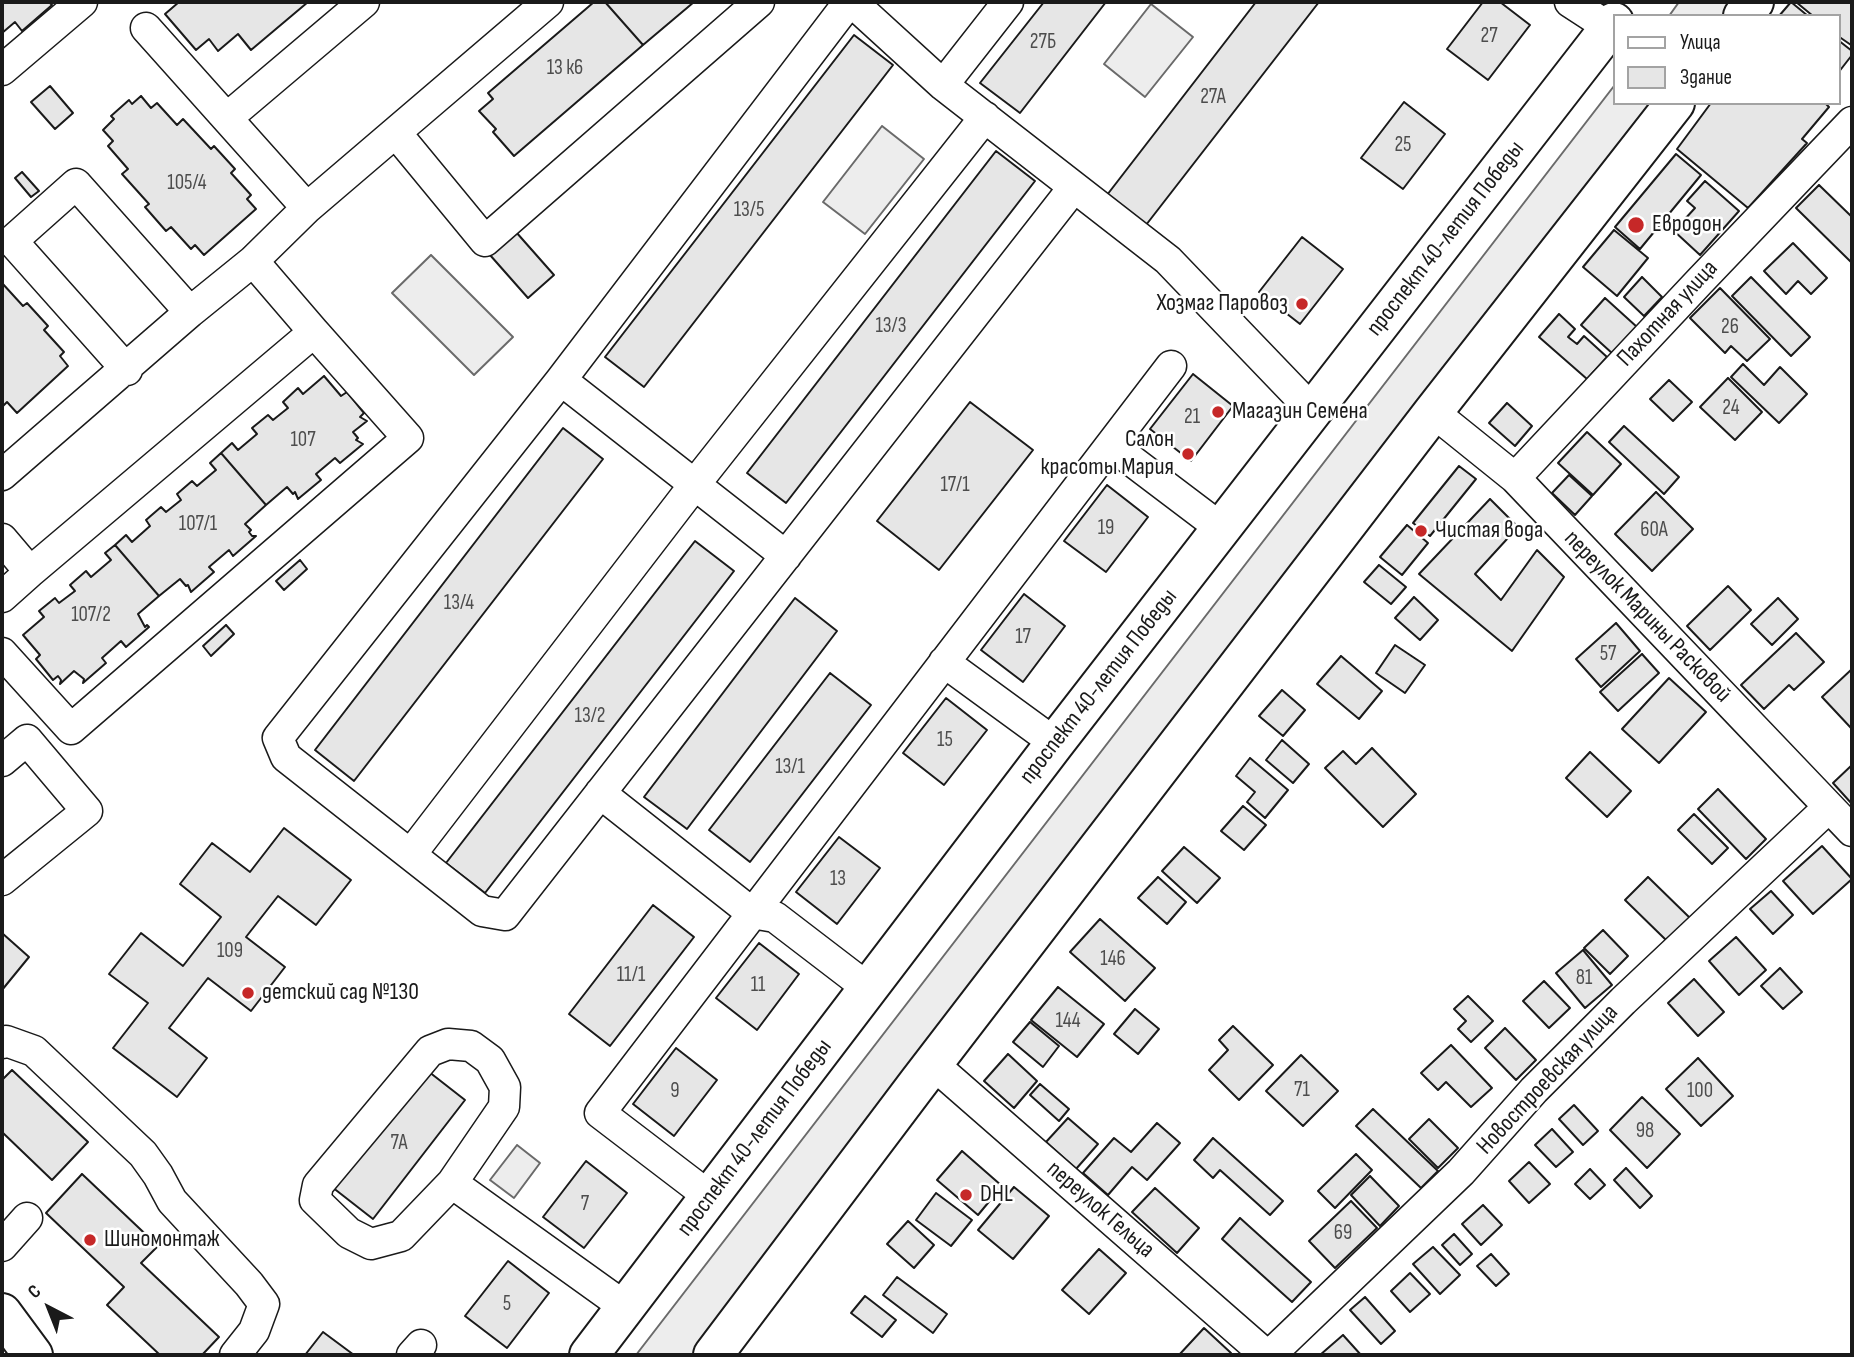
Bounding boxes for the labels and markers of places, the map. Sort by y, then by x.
place label: Евродон [1652,211,1722,239]
marker: Евродон [1626,215,1646,235]
place label: Хозмаг Паровоз [1156,290,1288,318]
marker: Хозмаг Паровоз [1294,296,1310,312]
place label: Магазин Семена [1232,398,1368,426]
marker: Магазин Семена [1210,404,1226,420]
place label: Салон красоты Мария [1041,426,1174,482]
marker: Салон красоты Мария [1180,446,1196,462]
place label: Чистая вода [1435,517,1543,545]
marker: Чистая вода [1413,523,1429,539]
place label: детский сад №130 [262,979,419,1007]
marker: детский сад №130 [240,985,256,1001]
place label: DHL [980,1181,1013,1209]
marker: DHL [958,1187,974,1203]
place label: Шиномонтаж [104,1226,220,1254]
marker: Шиномонтаж [82,1232,98,1248]

